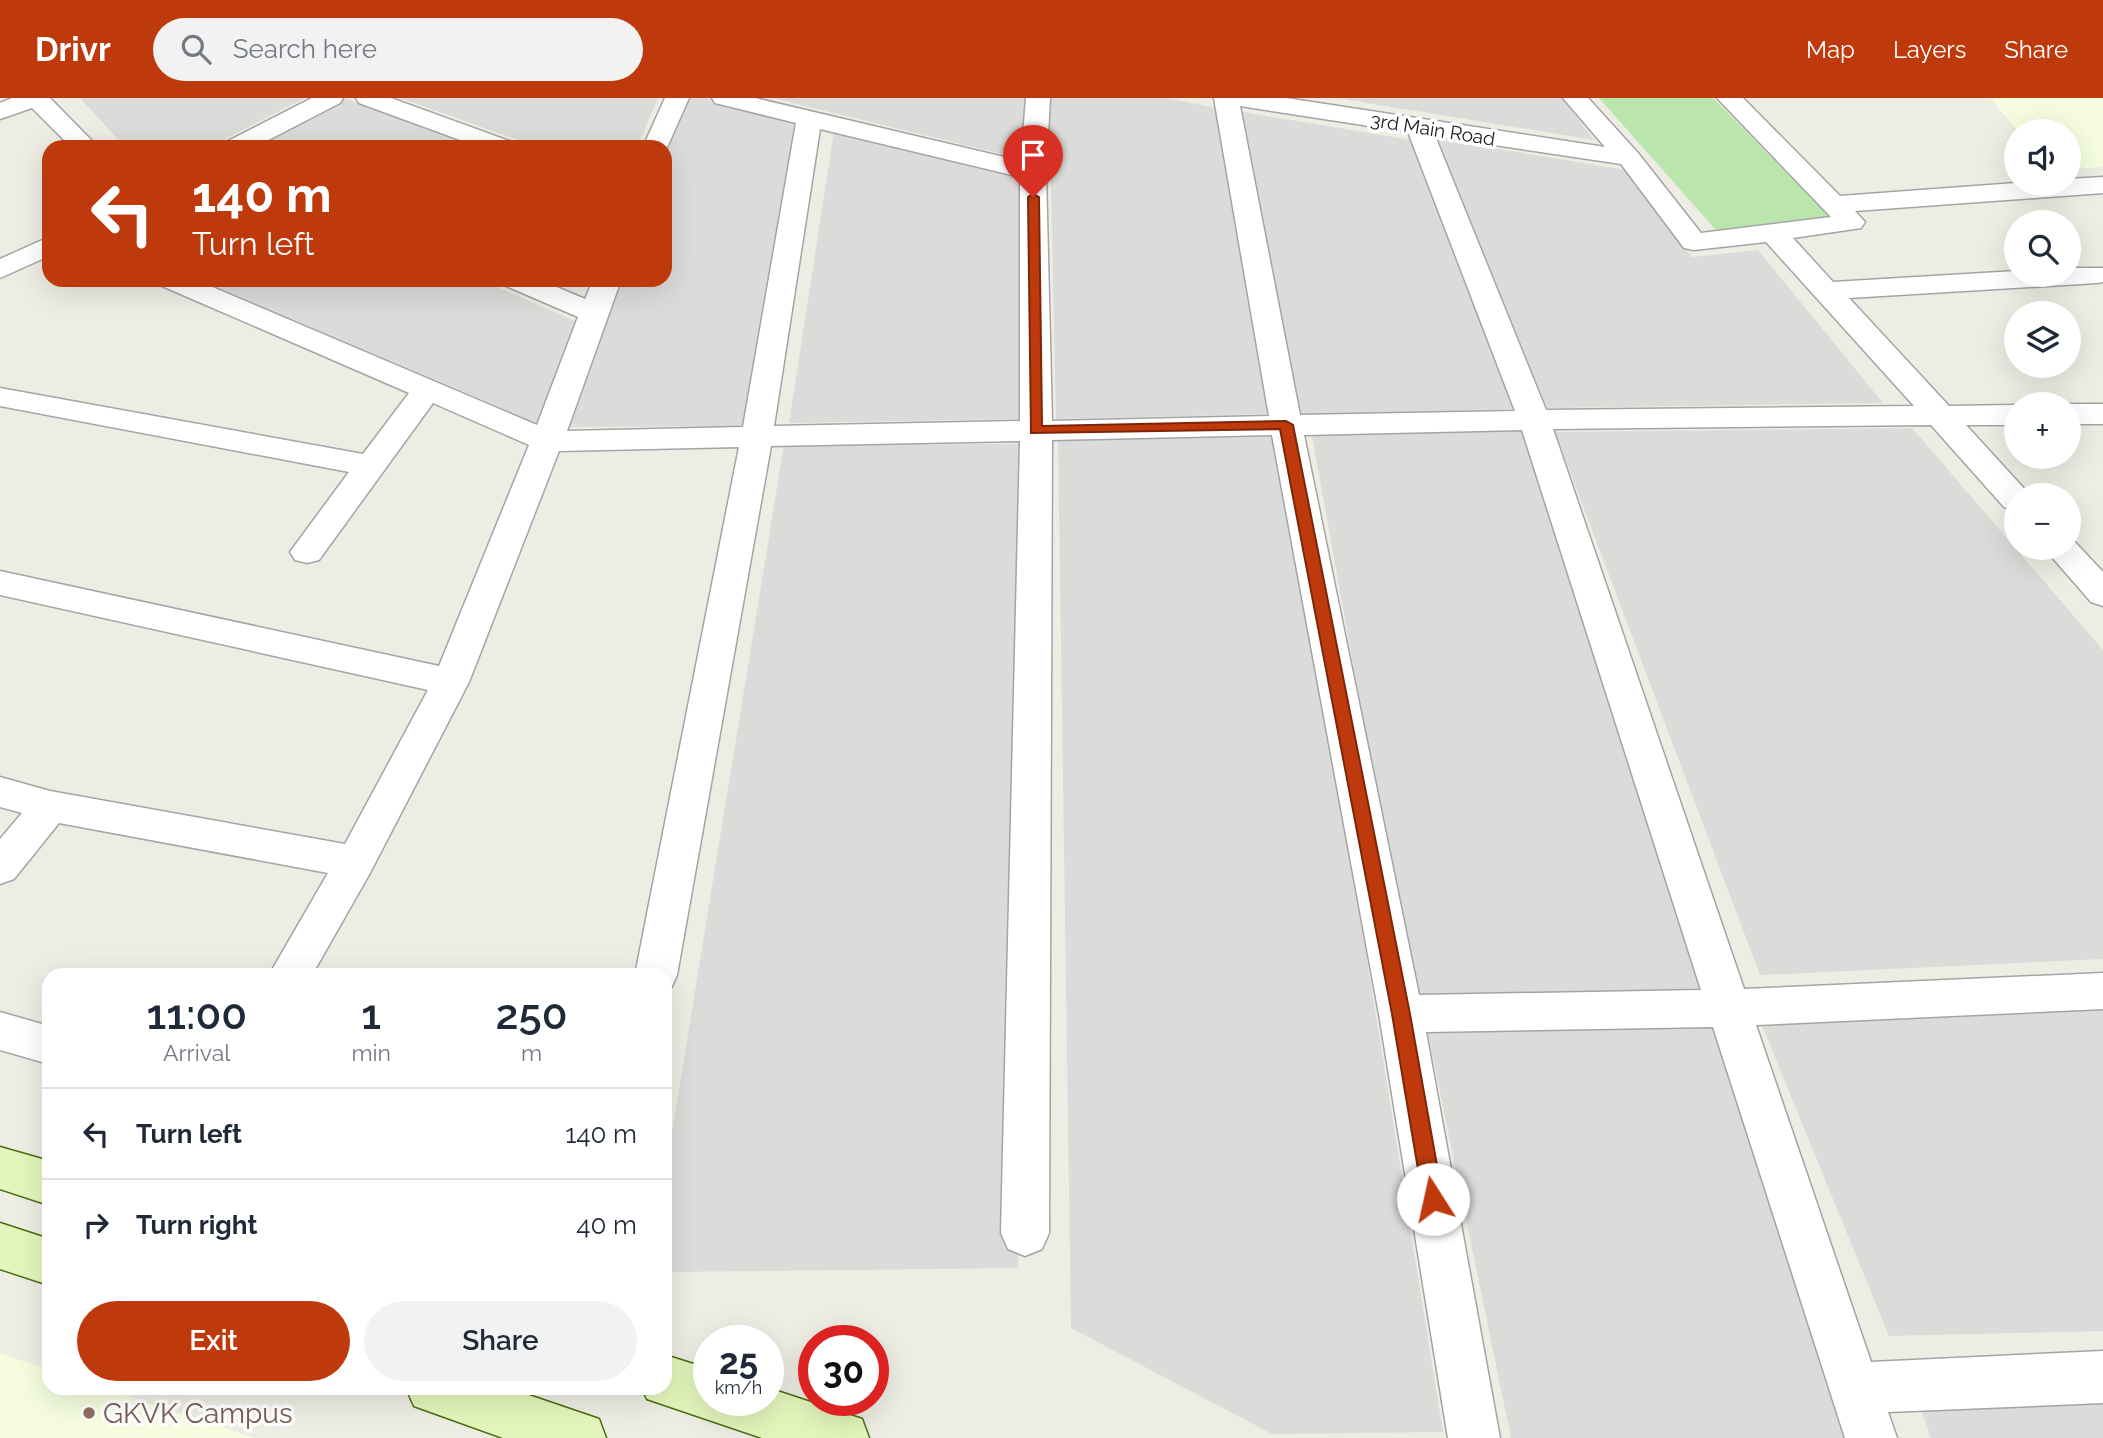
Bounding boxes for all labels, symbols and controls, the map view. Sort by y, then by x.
search box [153,18,643,81]
text: Drivr [35,30,111,69]
icon: search [177,30,215,68]
text: Search here [233,34,377,64]
text: Map [1806,35,1855,64]
text: Layers [1893,35,1966,64]
text: Share [2004,35,2068,64]
street label: 3rd Main Road [1369,108,1497,150]
map controls [2004,119,2081,560]
button: sound [2004,119,2081,196]
pin [1003,125,1063,197]
icon: arrive [1014,136,1052,174]
text: 140 m [192,166,332,223]
icon: left [77,168,168,259]
button: search [2004,210,2081,287]
text: Turn left [192,225,314,262]
button: layers [2004,301,2081,378]
button: + [2004,392,2081,469]
button: − [2004,483,2081,560]
text: 11:00 [146,990,247,1039]
text: 1 [361,990,381,1039]
text: 250 [495,990,567,1039]
text: Arrival [163,1039,230,1066]
text: min [351,1039,391,1066]
text: m [521,1039,542,1066]
icon: left [77,1115,115,1153]
text: Turn left [136,1119,242,1149]
text: 140 m [565,1119,637,1149]
position arrow [1396,1162,1470,1236]
icon: right [77,1206,115,1244]
text: Turn right [136,1210,257,1240]
text: 40 m [576,1210,637,1240]
button: Exit [77,1301,350,1381]
button: Share [364,1301,637,1381]
speed limit sign: 30 [798,1325,889,1416]
text: 25 [719,1341,758,1382]
text: km/h [715,1377,762,1398]
place label: GKVK Campus [103,1397,293,1430]
marker: GKVK Campus [81,1405,97,1421]

